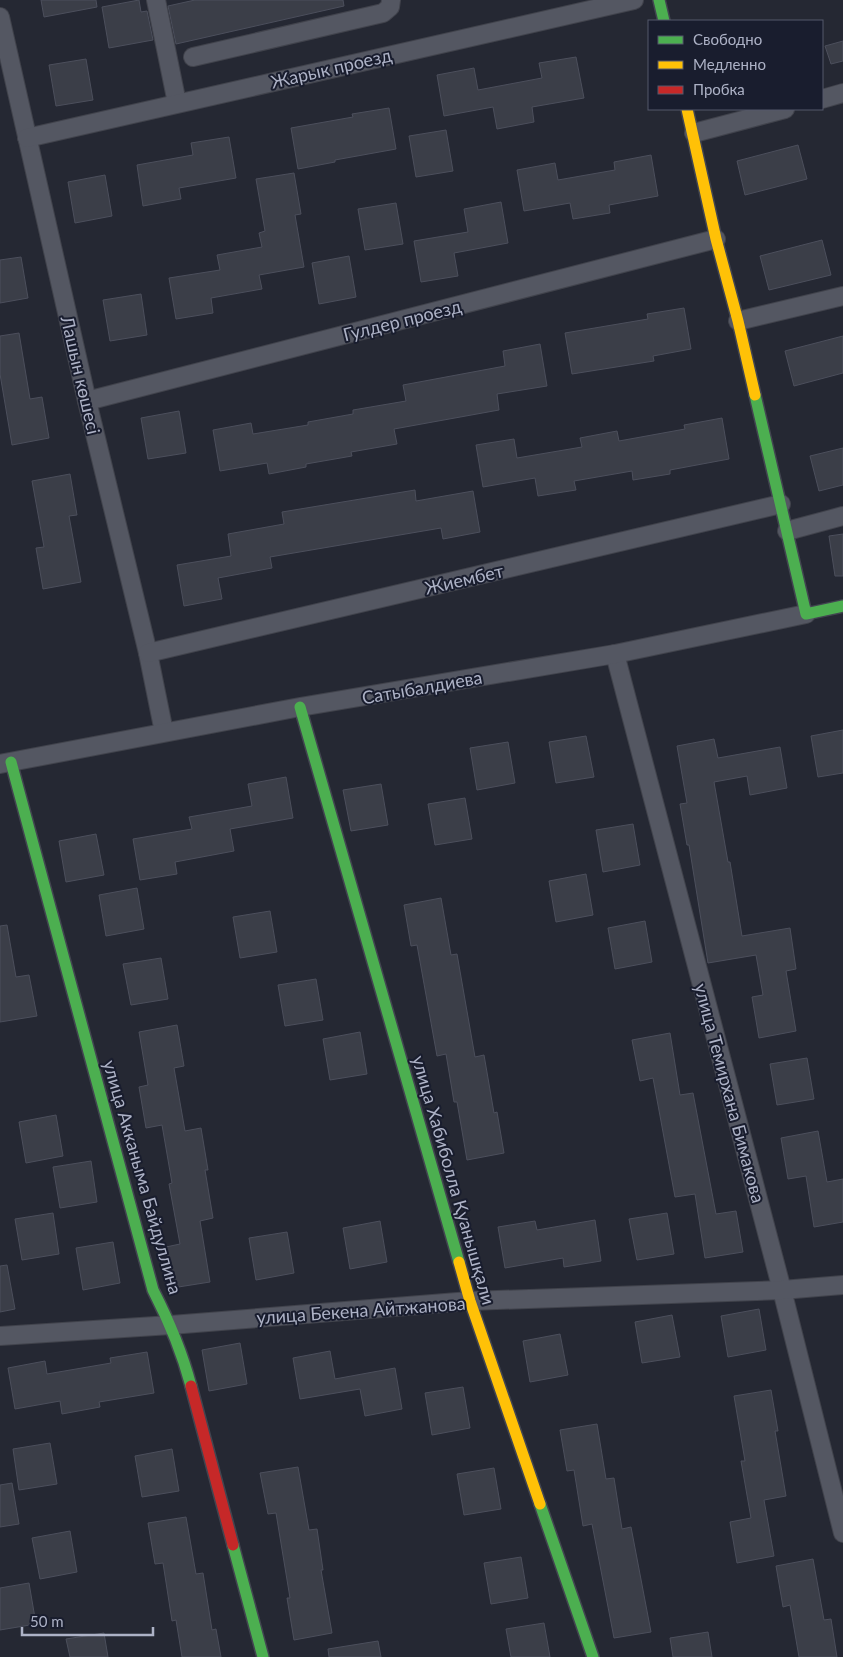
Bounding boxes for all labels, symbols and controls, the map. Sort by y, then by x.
legend [648,20,823,110]
text: Свободно [693,30,762,48]
street label: Жарык проезд [268,43,394,93]
text: Медленно [693,55,766,73]
text: Пробка [693,80,745,98]
street label: Гулдер проезд [341,295,463,345]
street label: Лашын көшесі [56,313,105,436]
street label: Жиембет [423,559,505,599]
street label: Сатыбалдиева [360,666,484,708]
street label: улица Темирхана Бимакова [690,981,770,1205]
street label: улица Хабиболла Қуанышқали [408,1053,500,1307]
street label: улица Акканыма Байдуллина [99,1057,187,1297]
street label: улица Бекена Айтжанова [256,1292,466,1328]
scale bar [22,1604,154,1636]
text: 50 m [30,1612,64,1630]

